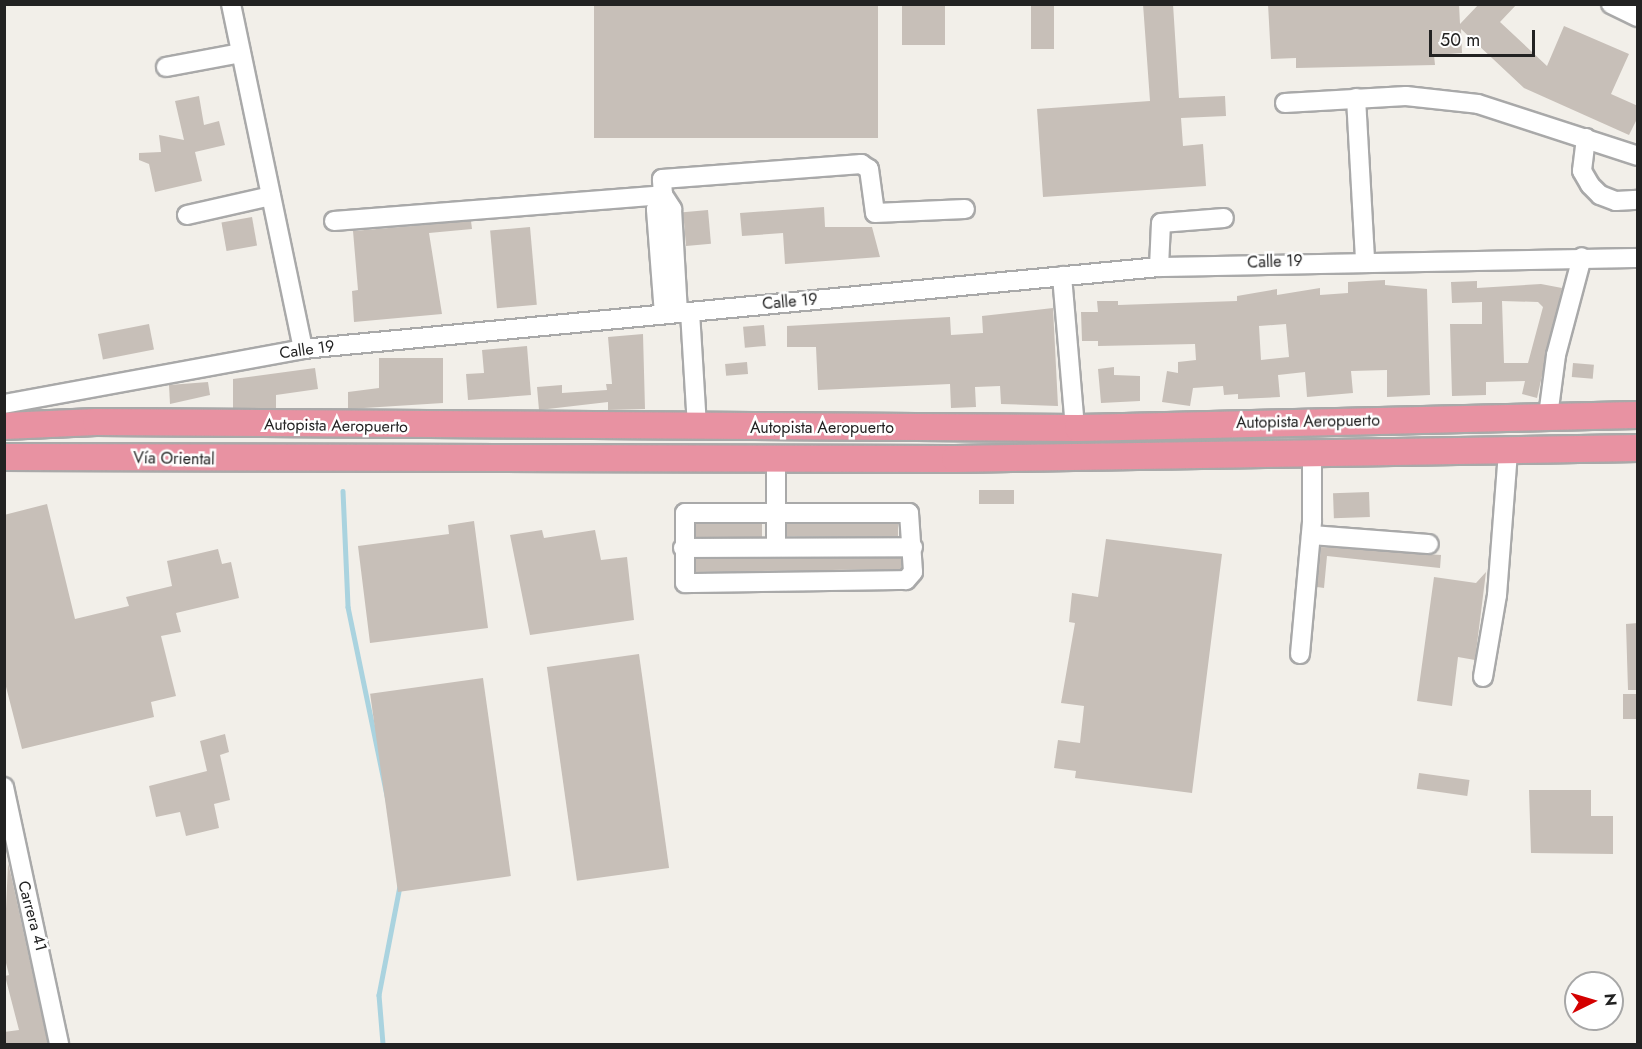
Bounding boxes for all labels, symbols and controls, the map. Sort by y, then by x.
scale bar [1432,18,1538,56]
text: 50 m [1440,27,1480,53]
street label: Calle 19 [1247,251,1303,273]
street label: Calle 19 [762,290,818,314]
street label: Calle 19 [278,337,336,363]
street label: Autopista Aeropuerto [1236,411,1380,433]
street label: Autopista Aeropuerto [264,415,408,437]
street label: Autopista Aeropuerto [750,418,894,438]
street label: Vía Oriental [133,449,215,469]
street label: Carrera 41 [13,879,51,953]
north arrow [1564,971,1624,1031]
text: N [1598,992,1622,1007]

